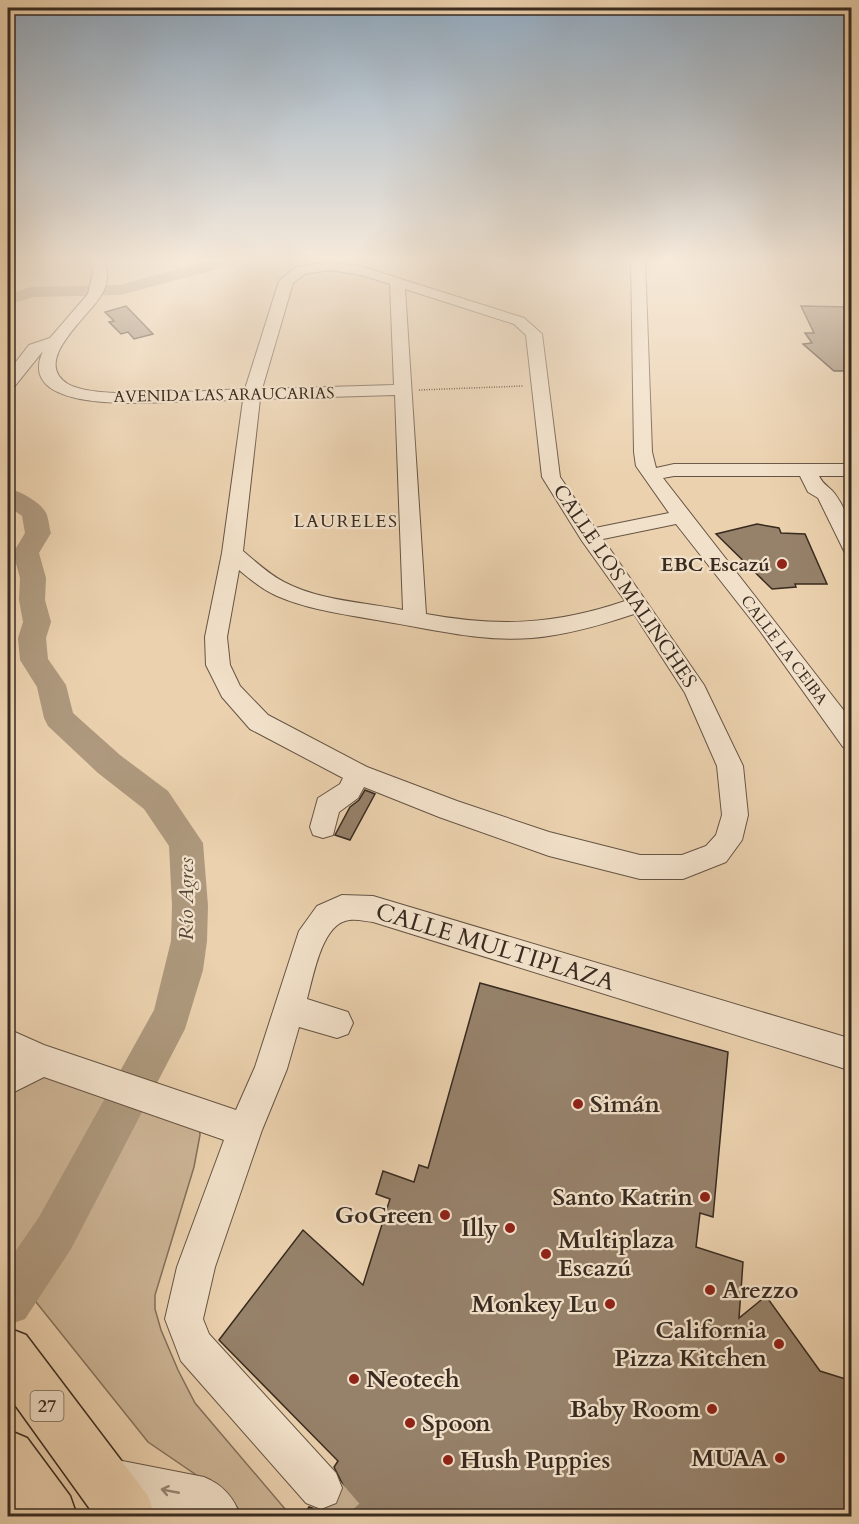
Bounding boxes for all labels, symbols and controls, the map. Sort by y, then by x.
street label: AVENIDA LAS ARAUCARIAS [113,382,335,408]
street label: CALLE LOS MALINCHES [547,479,703,693]
district label: LAURELES [294,509,399,534]
place label: EBC Escazú [661,551,770,578]
marker: EBC Escazú [775,557,789,571]
street label: CALLE LA CEIBA [735,591,833,710]
water label: Río Agres [172,857,201,941]
street label: CALLE MULTIPLAZA [371,895,619,999]
place label: Simán [590,1088,660,1121]
marker: Simán [571,1097,585,1111]
place label: Santo Katrin [552,1181,694,1214]
marker: Santo Katrin [698,1190,712,1204]
place label: GoGreen [335,1199,434,1232]
marker: GoGreen [438,1208,452,1222]
place label: Illy [461,1212,498,1245]
marker: Illy [503,1221,517,1235]
place label: Multiplaza Escazú [558,1224,675,1285]
marker: Multiplaza Escazú [539,1247,553,1261]
place label: Arezzo [722,1274,798,1307]
marker: Arezzo [703,1283,717,1297]
place label: Monkey Lu [472,1288,598,1321]
marker: Monkey Lu [603,1297,617,1311]
place label: California Pizza Kitchen [614,1314,768,1375]
marker: California Pizza Kitchen [772,1337,786,1351]
place label: Neotech [366,1363,460,1396]
marker: Neotech [347,1372,361,1386]
road number: 27 [30,1391,63,1421]
place label: Baby Room [570,1393,701,1426]
marker: Baby Room [705,1402,719,1416]
place label: Spoon [422,1407,491,1440]
marker: Spoon [403,1416,417,1430]
place label: MUAA [691,1442,768,1475]
place label: Hush Puppies [460,1444,611,1477]
marker: MUAA [773,1451,787,1465]
marker: Hush Puppies [441,1453,455,1467]
one-way arrow [161,1485,180,1496]

